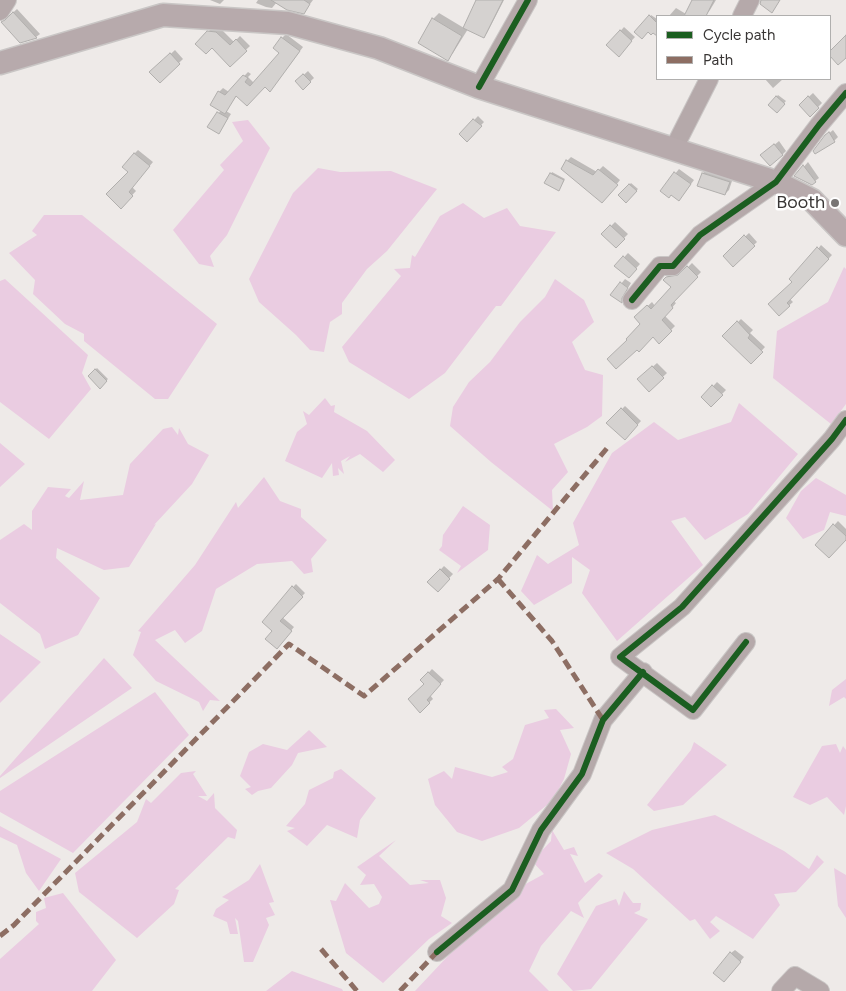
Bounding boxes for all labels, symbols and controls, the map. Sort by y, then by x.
legend [656,15,831,80]
text: Cycle path [703,26,775,44]
text: Path [703,51,733,69]
place label: Booth [776,192,825,214]
marker: Booth [829,197,841,209]

